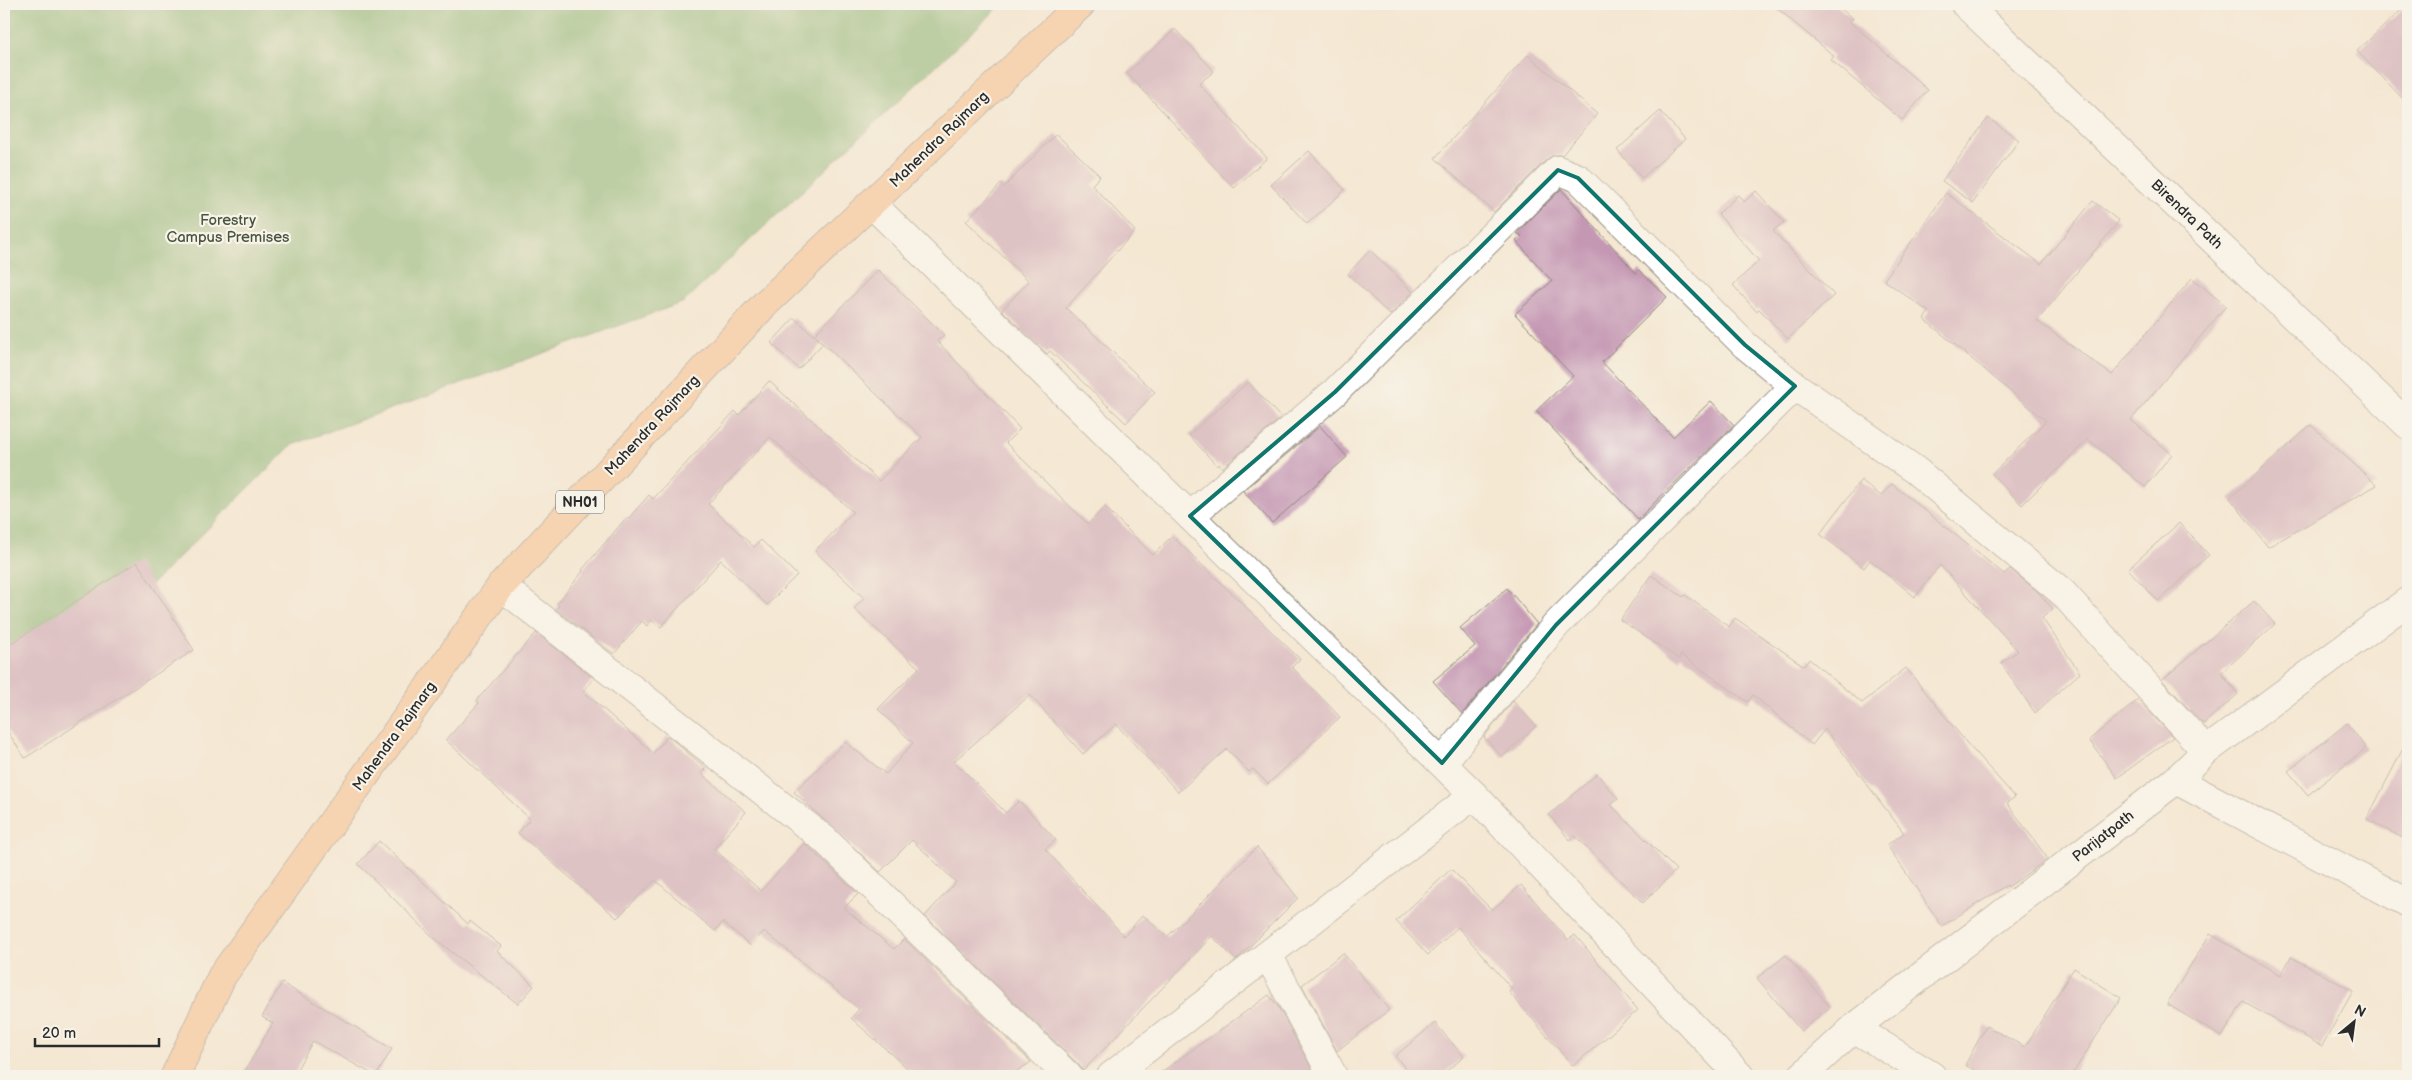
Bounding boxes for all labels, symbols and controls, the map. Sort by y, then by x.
street label: Mahendra Rajmarg [886,87,993,192]
street label: Birendra Path [2147,175,2227,253]
park label: Forestry Campus Premises [166,211,290,247]
street label: Mahendra Rajmarg [601,371,704,480]
road number: NH01 [556,491,604,514]
street label: Mahendra Rajmarg [348,678,441,795]
street label: Parijatpath [2069,806,2138,866]
north arrow [2330,998,2380,1048]
text: N [2351,1001,2369,1021]
scale bar [35,1015,159,1047]
text: 20 m [42,1024,76,1043]

